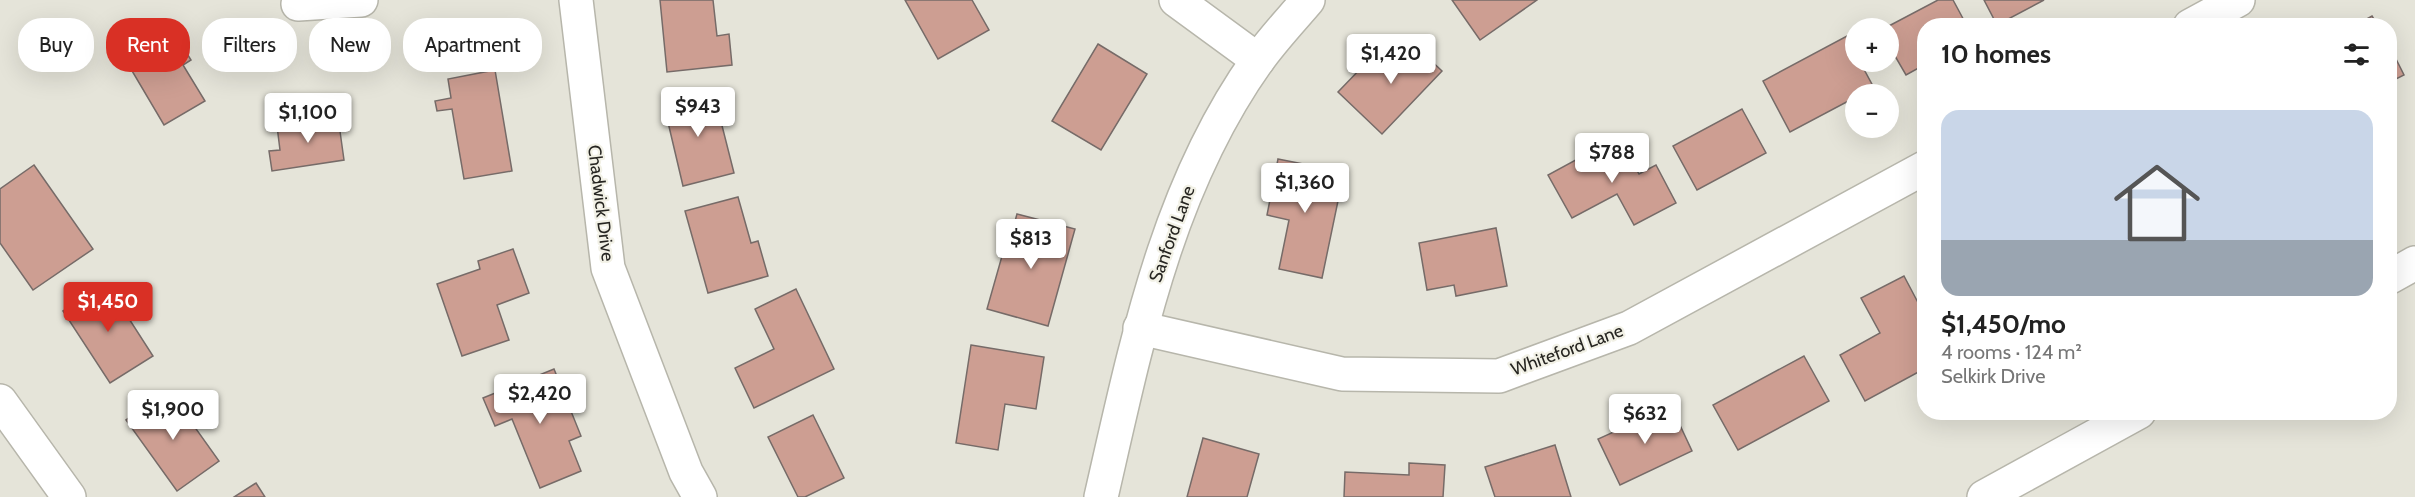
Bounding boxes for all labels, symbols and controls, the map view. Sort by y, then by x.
chip: Buy [18,18,94,72]
chip: Rent [106,18,190,72]
chip: Filters [202,18,297,72]
chip: New [309,18,391,72]
chip: Apartment [403,18,542,72]
map controls [1845,18,1899,138]
button: + [1845,18,1899,72]
pin: $1,420 [1342,34,1440,85]
text: 10 homes [1941,38,2051,70]
icon: filters [2340,38,2373,71]
text: $1,420 [1361,41,1421,65]
button: − [1845,84,1899,138]
pin: $943 [662,87,734,138]
pin: $1,100 [259,93,357,144]
text: $943 [675,94,721,118]
text: $1,100 [279,100,337,124]
pin: $788 [1576,133,1648,184]
text: $788 [1589,140,1635,164]
street label: Chadwick Drive [583,144,619,262]
icon: home [2103,149,2211,257]
pin: $1,360 [1256,163,1354,214]
text: $1,360 [1275,170,1335,194]
street label: Sanford Lane [1144,183,1200,285]
pin: $813 [995,219,1067,270]
text: $813 [1010,226,1052,250]
pin: $1,450 [59,282,157,333]
text: $1,450 [78,289,138,313]
text: $1,450/mo [1941,308,2066,340]
street label: Whiteford Lane [1508,319,1626,381]
text: 4 rooms · 124 m² [1941,340,2082,364]
text: Selkirk Drive [1941,364,2045,388]
pin: $2,420 [491,374,589,425]
text: $2,420 [508,381,572,405]
pin: $1,900 [124,390,222,441]
pin: $632 [1609,394,1681,445]
text: $1,900 [142,397,204,421]
text: $632 [1623,401,1667,425]

